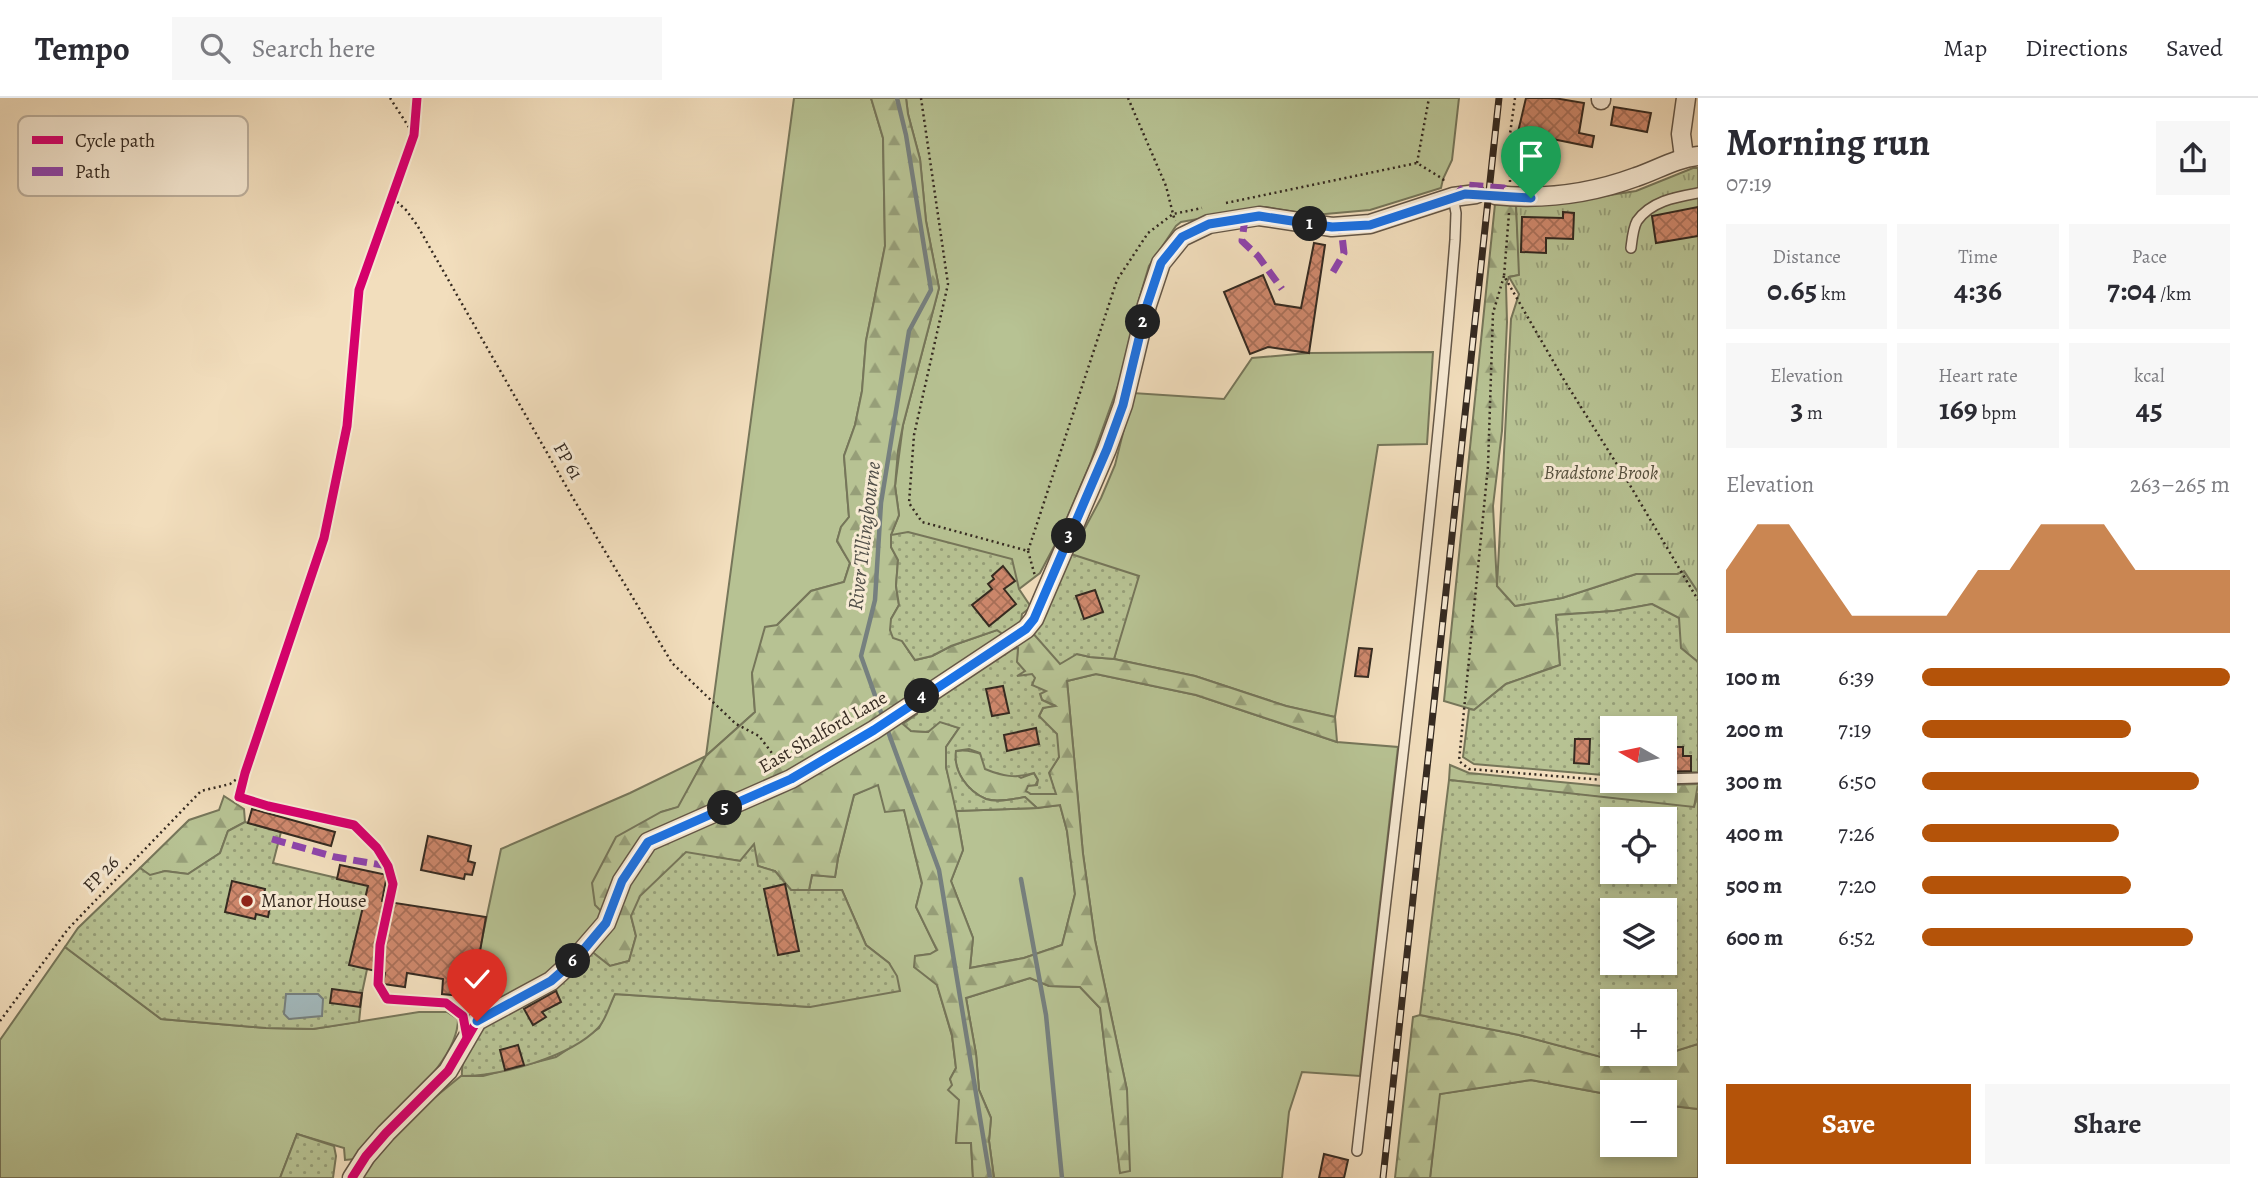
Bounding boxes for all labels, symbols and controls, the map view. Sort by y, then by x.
search box [172,17,662,80]
text: Tempo [35,26,130,71]
icon: search [196,29,234,67]
text: Search here [252,31,375,66]
text: Map [1943,32,1987,64]
text: Directions [2025,32,2128,64]
text: Saved [2166,32,2223,64]
legend [18,116,248,196]
text: Morning run [1726,116,1930,168]
button: share [2156,121,2230,195]
pin [1501,126,1561,198]
text: Cycle path [75,128,155,154]
icon: arrive [1512,137,1550,175]
text: Path [75,159,110,185]
text: 07:19 [1726,168,1772,199]
pin: 1 [1292,206,1328,242]
text: 1 [1306,210,1313,236]
text: Distance [1773,244,1841,270]
text: Time [1958,244,1998,270]
text: Pace [2132,244,2167,270]
text: 0.65 [1767,270,1817,310]
text: 4:36 [1954,270,2002,310]
text: 7:04 [2107,270,2156,310]
text: km [1817,281,1846,307]
text: /km [2156,281,2192,307]
pin: 2 [1126,304,1160,340]
text: 2 [1138,308,1147,334]
text: Elevation [1770,363,1843,389]
text: Heart rate [1938,363,2018,389]
text: kcal [2134,363,2165,389]
text: 3 [1790,389,1803,429]
text: 169 [1939,389,1978,429]
text: 45 [2136,389,2163,429]
text: m [1803,400,1823,426]
text: bpm [1978,400,2017,426]
street label: FP 61 [547,438,589,485]
water label: River Tillingbourne [841,460,887,612]
park label: Bradstone Brook [1544,460,1658,486]
text: Elevation [1726,469,1814,500]
text: 263–265 m [2130,469,2230,500]
pin: 3 [1052,518,1086,554]
text: 3 [1064,522,1073,548]
text: 100 m [1726,662,1781,693]
text: 6:39 [1838,662,1874,693]
pin: 4 [904,678,940,714]
text: 4 [917,682,926,708]
street label: East Shalford Lane [754,685,892,779]
text: 200 m [1726,714,1784,745]
text: 7:19 [1838,714,1871,745]
north arrow [1600,716,1676,793]
map controls [1600,716,1677,1157]
text: 300 m [1726,766,1782,797]
text: 6:50 [1838,766,1876,797]
pin: 5 [708,790,742,826]
text: 5 [720,794,729,820]
button: locate [1600,807,1677,884]
text: 400 m [1726,818,1783,849]
text: 7:26 [1838,818,1875,849]
street label: FP 26 [77,850,125,898]
text: 500 m [1726,870,1782,901]
text: 7:20 [1838,870,1876,901]
place label: Manor House [261,888,367,914]
marker: Manor House [239,893,255,909]
button: layers [1600,898,1677,975]
text: 600 m [1726,922,1783,953]
text: 6:52 [1838,922,1875,953]
pin: 6 [556,944,590,978]
text: 6 [568,947,577,973]
pin [447,949,507,1021]
icon: check [458,960,496,998]
button: + [1600,989,1677,1066]
button: − [1600,1080,1677,1157]
button: Save [1726,1084,1971,1164]
button: Share [1985,1084,2230,1164]

